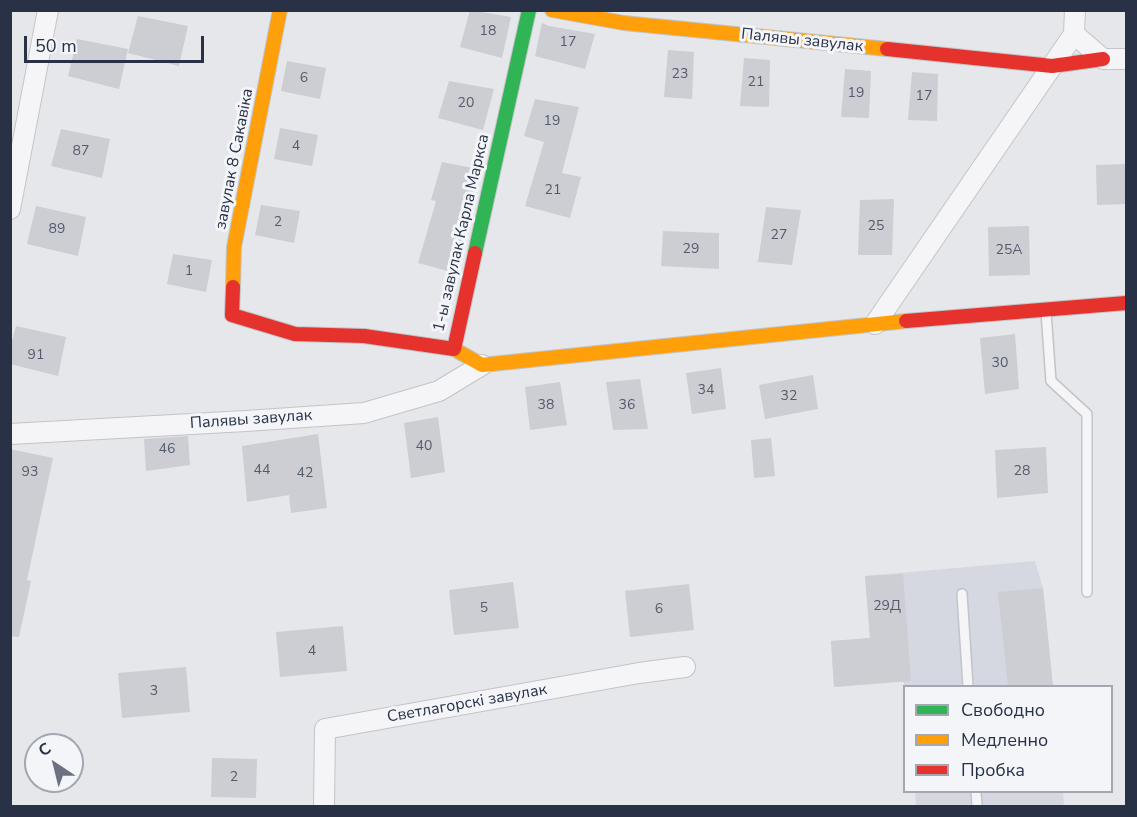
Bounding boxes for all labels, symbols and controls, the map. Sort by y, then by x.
scale bar [27,24,207,62]
house number: 18 [480,24,496,40]
street label: Палявы завулак [740,25,864,57]
text: 50 m [35,34,77,58]
house number: 17 [560,35,576,51]
house number: 23 [672,67,688,83]
house number: 6 [300,71,308,87]
house number: 21 [748,75,764,91]
house number: 19 [848,86,864,102]
street label: завулак 8 Сакавіка [212,87,258,231]
house number: 17 [916,89,932,105]
house number: 20 [458,96,474,112]
house number: 19 [544,114,560,130]
street label: 1-ы завулак Карла Маркса [430,132,494,334]
house number: 4 [292,139,300,155]
house number: 87 [73,144,89,160]
house number: 21 [545,183,561,199]
house number: 2 [274,215,282,231]
house number: 25 [868,219,884,235]
house number: 89 [49,222,65,238]
house number: 27 [771,228,787,244]
house number: 29 [683,242,699,258]
house number: 25А [995,243,1023,259]
house number: 1 [185,264,193,280]
house number: 91 [28,348,44,364]
house number: 30 [992,356,1008,372]
house number: 34 [698,383,714,399]
house number: 32 [781,389,797,405]
house number: 38 [538,398,554,414]
house number: 36 [619,398,635,414]
street label: Палявы завулак [189,406,313,434]
house number: 40 [416,439,432,455]
house number: 46 [159,442,175,458]
house number: 44 [254,463,270,479]
house number: 28 [1014,464,1030,480]
house number: 93 [22,465,38,481]
house number: 42 [297,466,313,482]
house number: 29Д [873,599,901,615]
house number: 5 [480,601,488,617]
house number: 6 [655,602,663,618]
house number: 4 [308,644,316,660]
street label: Светлагорскі завулак [386,680,548,728]
house number: 3 [150,684,158,700]
legend [903,685,1113,793]
text: Свободно [961,698,1045,722]
text: Медленно [961,728,1048,752]
north arrow [24,733,84,793]
text: С [34,738,56,762]
text: Пробка [961,758,1025,782]
house number: 2 [230,770,238,786]

